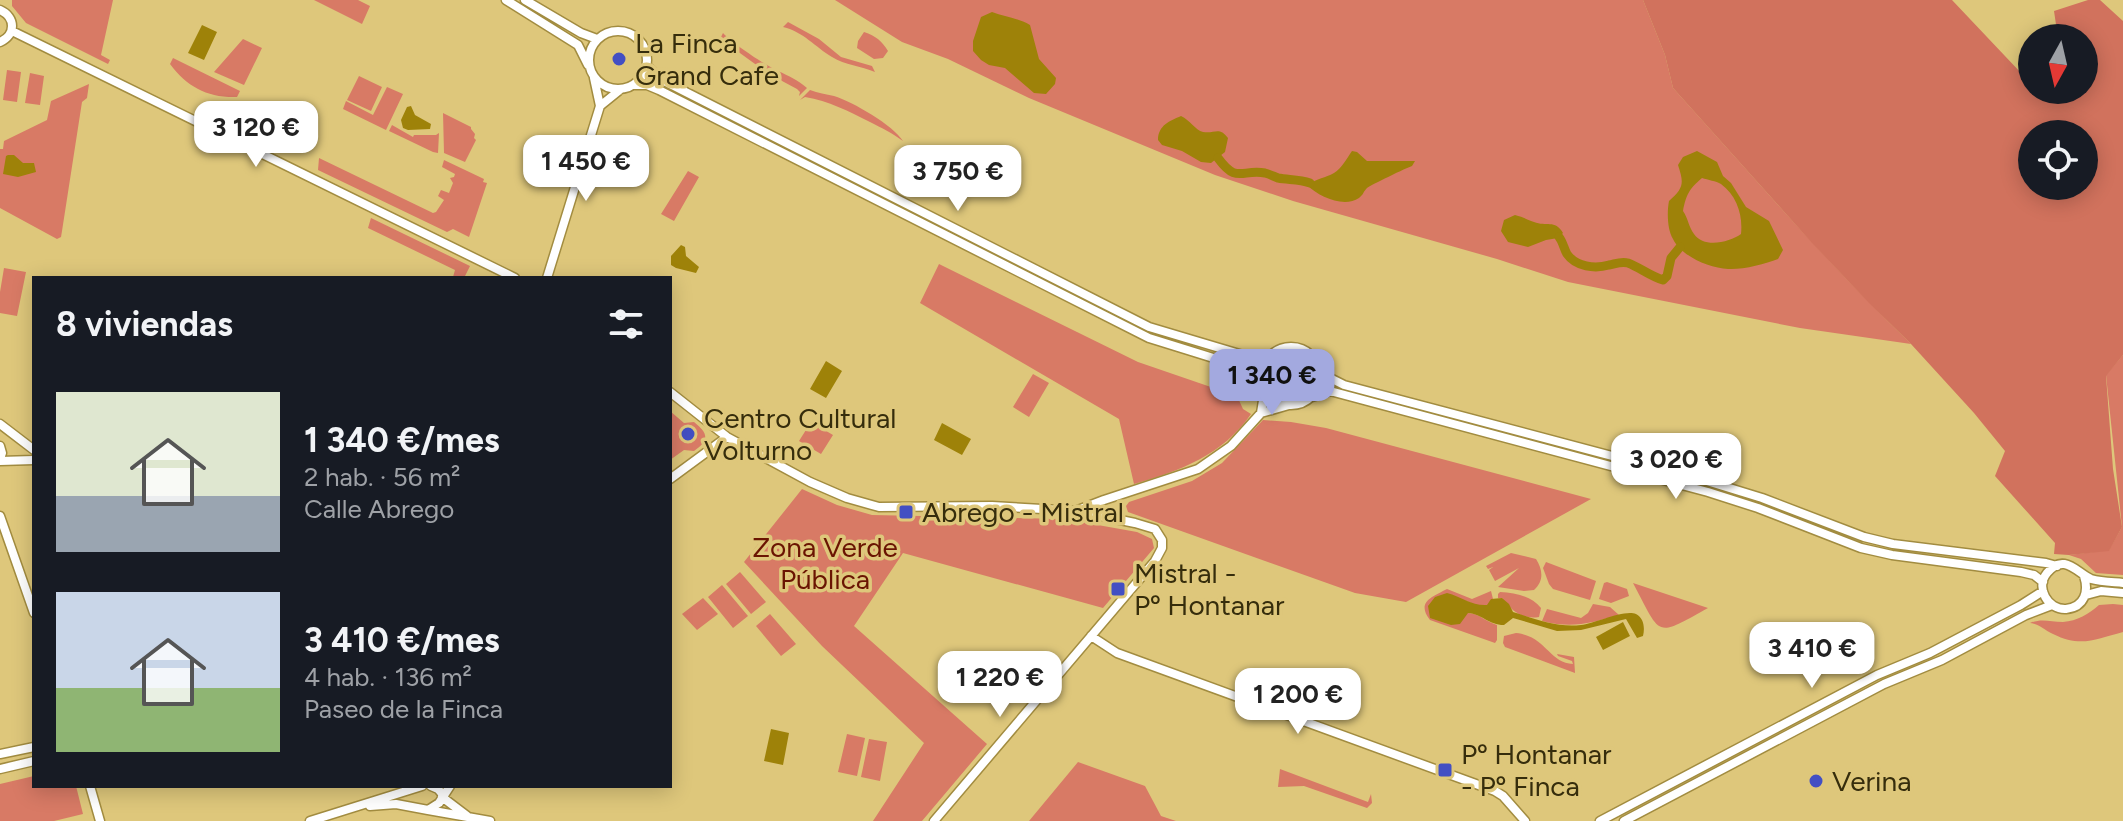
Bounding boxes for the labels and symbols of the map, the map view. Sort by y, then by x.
north arrow [2018,24,2098,104]
place label: La Finca Grand Cafe [635,26,779,92]
marker: La Finca Grand Cafe [610,50,628,68]
pin: 3 120 € [182,101,330,169]
pin: 1 450 € [512,135,660,203]
pin: 3 750 € [884,145,1032,213]
pin: 1 340 € [1198,349,1346,417]
place label: Centro Cultural Volturno [704,401,896,467]
marker: Centro Cultural Volturno [679,425,697,443]
pin: 3 020 € [1602,433,1750,501]
place label: Abrego - Mistral [922,495,1124,529]
marker: Abrego - Mistral [897,503,915,521]
park label: Zona Verde Pública [752,530,898,596]
place label: Mistral - Pº Hontanar [1134,556,1285,622]
marker: Mistral - Pº Hontanar [1109,580,1127,598]
pin: 3 410 € [1738,622,1886,690]
pin: 1 220 € [926,651,1074,719]
pin: 1 200 € [1224,668,1372,736]
place label: Pº Hontanar - Pº Finca [1461,737,1612,803]
marker: Pº Hontanar - Pº Finca [1436,761,1454,779]
place label: Verina [1832,764,1911,798]
marker: Verina [1807,772,1825,790]

